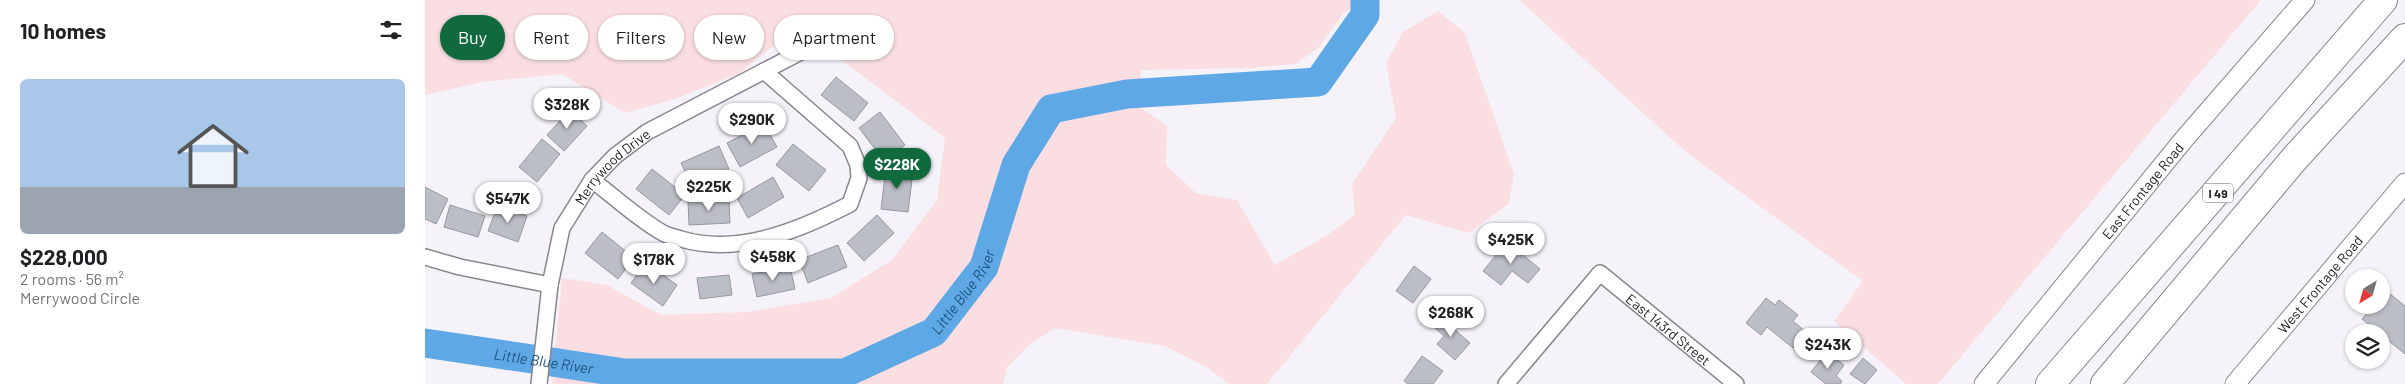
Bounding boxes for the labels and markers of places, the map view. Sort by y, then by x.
pin: $328K [532,88,602,130]
pin: $290K [717,102,787,145]
pin: $228K [862,148,932,190]
pin: $225K [674,170,744,212]
pin: $547K [473,182,543,224]
pin: $425K [1476,222,1546,265]
pin: $458K [738,240,808,282]
pin: $178K [619,242,689,285]
pin: $268K [1416,296,1486,338]
pin: $243K [1793,328,1863,370]

